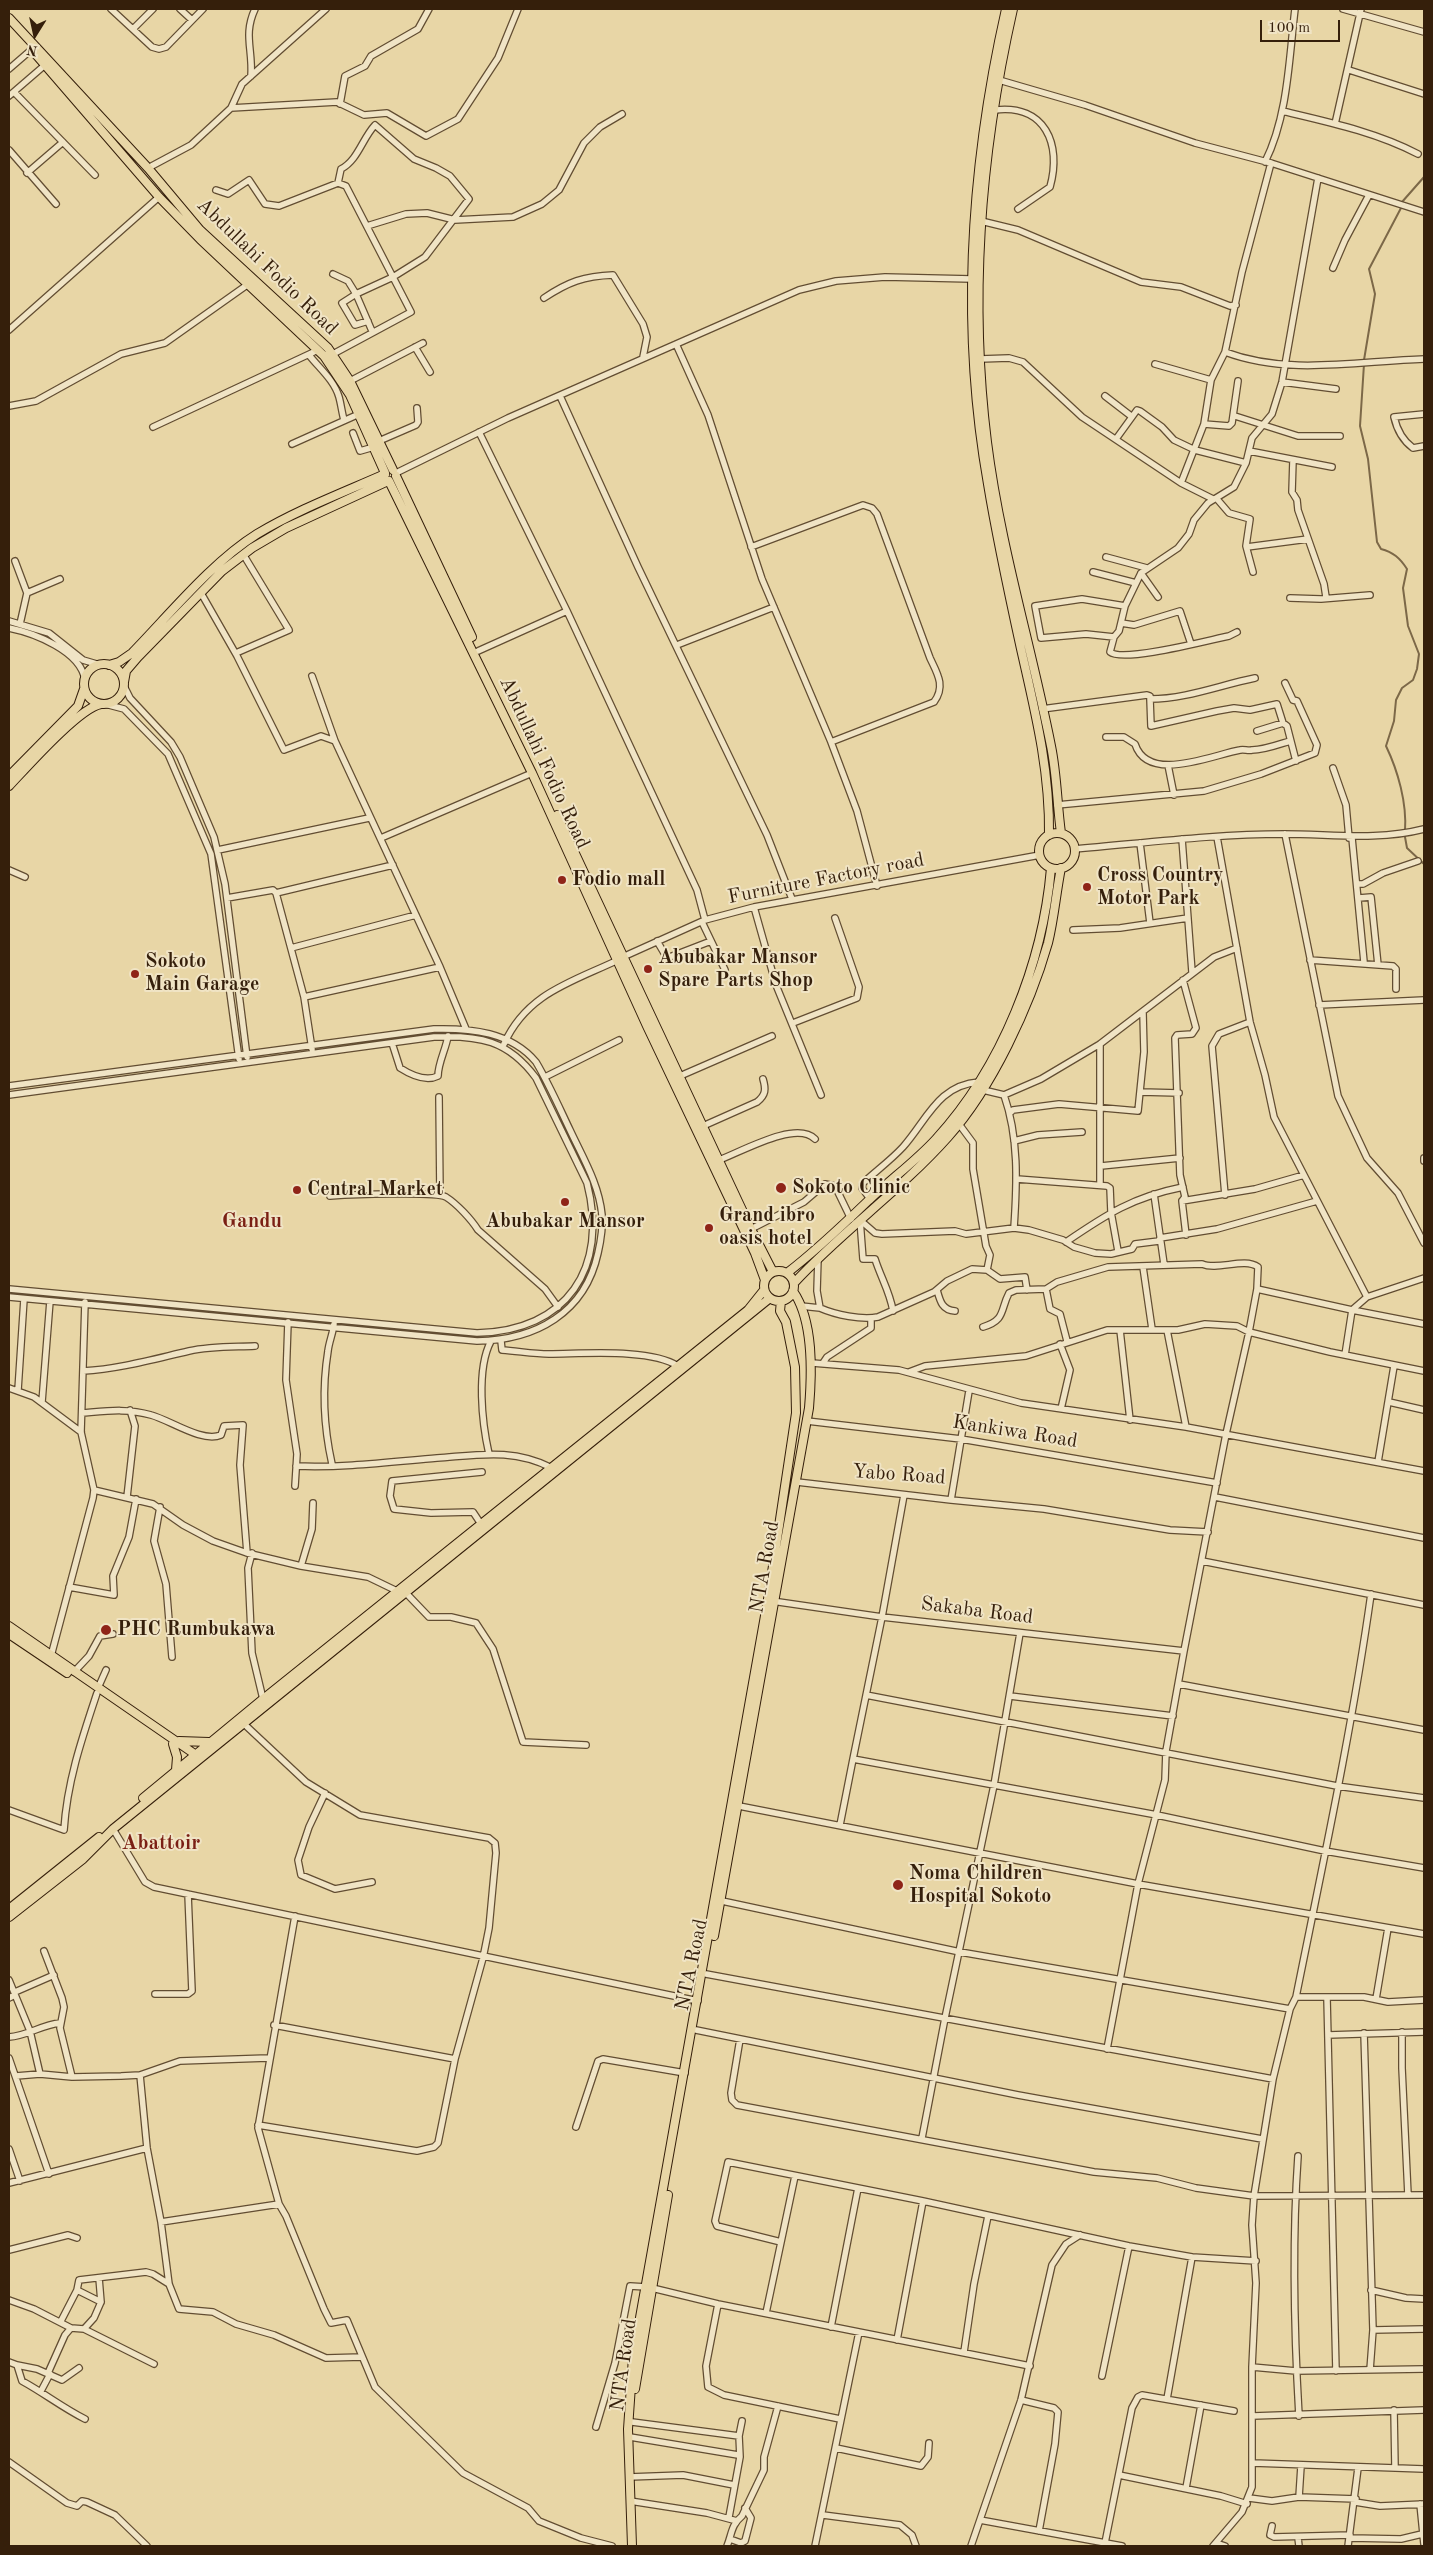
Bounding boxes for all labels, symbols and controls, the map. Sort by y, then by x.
north arrow [10,10,60,60]
scale bar [1263,10,1343,42]
text: 100 m [1268,21,1310,36]
text: N [26,42,39,58]
street label: Abdullahi Fodio Road [191,193,343,341]
street label: Abdullahi Fodio Road [494,673,594,853]
street label: Furniture Factory road [726,848,926,910]
place label: Cross Country Motor Park [1097,864,1224,911]
place label: Fodio mall [572,868,665,892]
marker: Fodio mall [556,874,568,886]
marker: Cross Country Motor Park [1081,881,1093,893]
place label: Abubakar Mansor Spare Parts Shop [658,946,817,993]
place label: Sokoto Main Garage [145,950,260,997]
marker: Abubakar Mansor Spare Parts Shop [642,963,654,975]
marker: Sokoto Main Garage [129,968,141,980]
place label: Sokoto Clinic [792,1176,910,1200]
place label: Central Market [307,1178,443,1202]
marker: Sokoto Clinic [774,1181,788,1195]
marker: Central Market [291,1184,303,1196]
marker: Abubakar Mansor [559,1196,571,1208]
place label: Grand ibro oasis hotel [719,1204,815,1251]
district label: Gandu [222,1208,282,1234]
place label: Abubakar Mansor [485,1210,645,1234]
marker: Grand ibro oasis hotel [703,1222,715,1234]
street label: Kankiwa Road [951,1410,1079,1454]
street label: Yabo Road [852,1460,946,1490]
street label: NTA Road [745,1519,785,1615]
street label: Sakaba Road [920,1592,1034,1630]
place label: PHC Rumbukawa [117,1618,275,1642]
marker: PHC Rumbukawa [99,1623,113,1637]
district label: Abattoir [122,1830,200,1856]
place label: Noma Children Hospital Sokoto [909,1862,1051,1909]
marker: Noma Children Hospital Sokoto [891,1878,905,1892]
street label: NTA Road [671,1917,713,2013]
street label: NTA Road [606,2317,642,2413]

